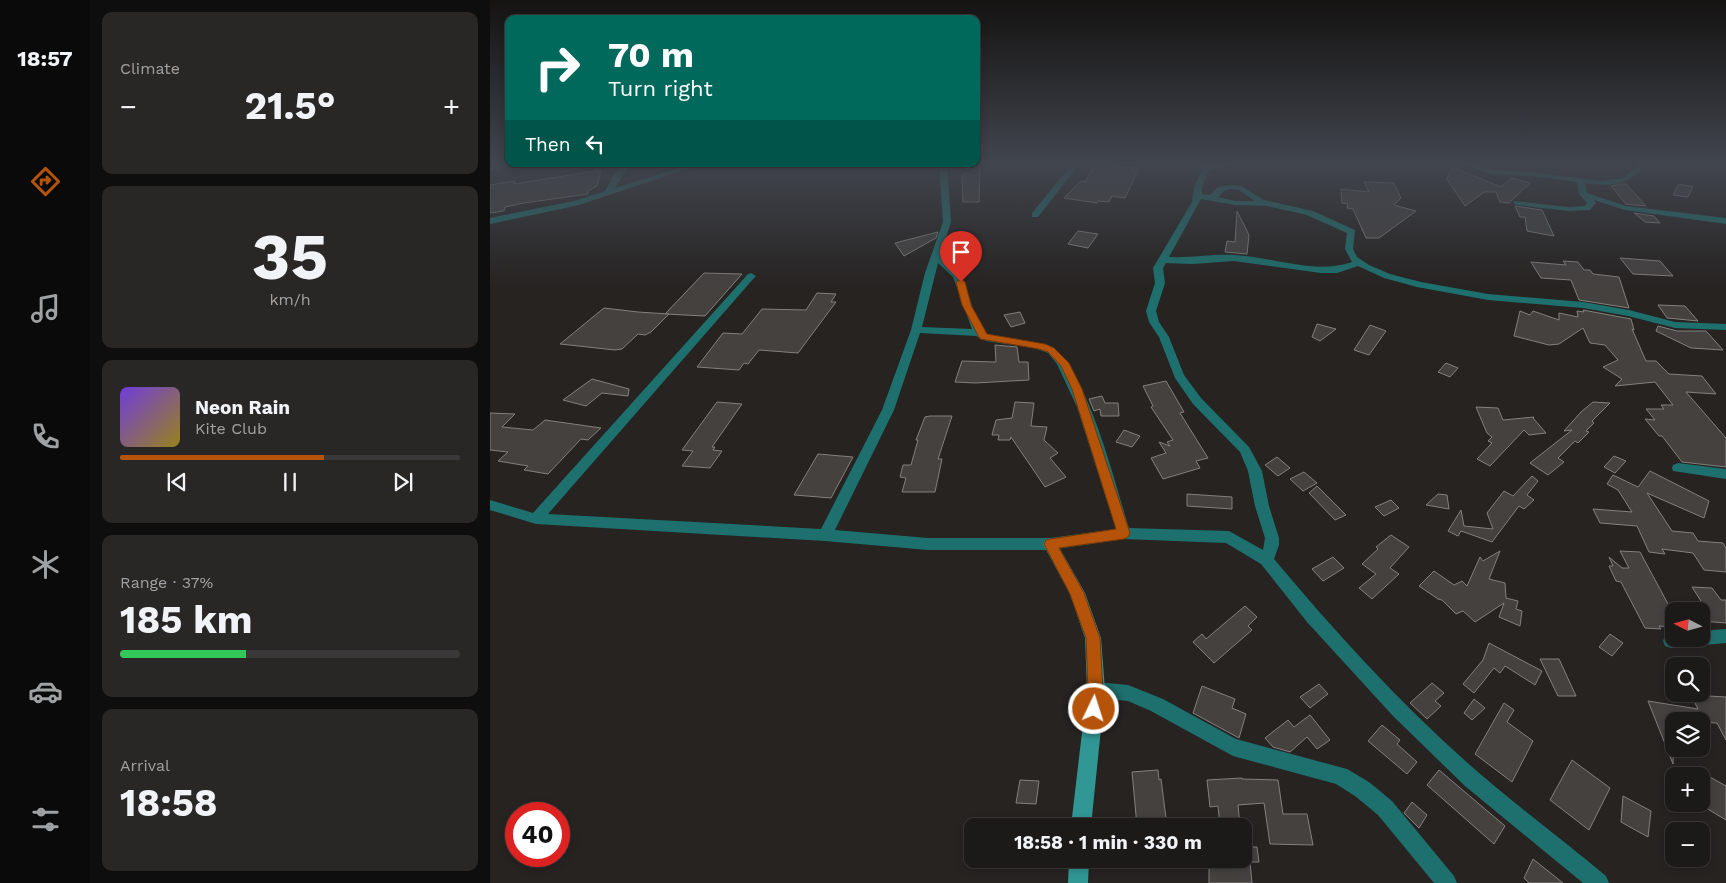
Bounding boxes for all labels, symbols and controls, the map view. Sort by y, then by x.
text: 70 m [608,34,694,76]
icon: right [525,35,590,100]
text: 18:57 [17,46,73,71]
text: Climate [120,59,180,78]
text: Turn right [608,76,713,101]
text: 21.5° [244,84,336,128]
text: − [120,90,137,123]
text: + [443,90,460,123]
icon: left [581,130,609,158]
text: Then [525,133,571,156]
icon: directions [28,164,63,199]
text: 35 [252,219,328,295]
pin [940,231,982,282]
icon: arrive [947,238,975,266]
text: km/h [269,290,311,309]
icon: music [28,291,63,326]
text: Neon Rain [195,396,290,419]
icon: phone [28,419,63,454]
text: Kite Club [195,419,267,438]
icon: previous [163,468,191,496]
icon: pause [276,468,304,496]
icon: next [389,468,417,496]
icon: climate [28,547,63,582]
text: Range · 37% [120,573,213,592]
text: 185 km [120,598,253,642]
north arrow [1665,602,1710,648]
map controls [1665,602,1710,867]
button: search [1665,657,1710,702]
icon: car [28,674,63,709]
position arrow [1067,682,1119,734]
button: layers [1665,712,1710,757]
text: Arrival [120,756,170,775]
button: + [1665,767,1710,812]
text: 18:58 [120,781,218,825]
icon: filters [28,802,63,837]
speed limit sign: 40 [505,802,570,867]
button: − [1665,822,1710,867]
text: 18:58 · 1 min · 330 m [1014,831,1202,854]

